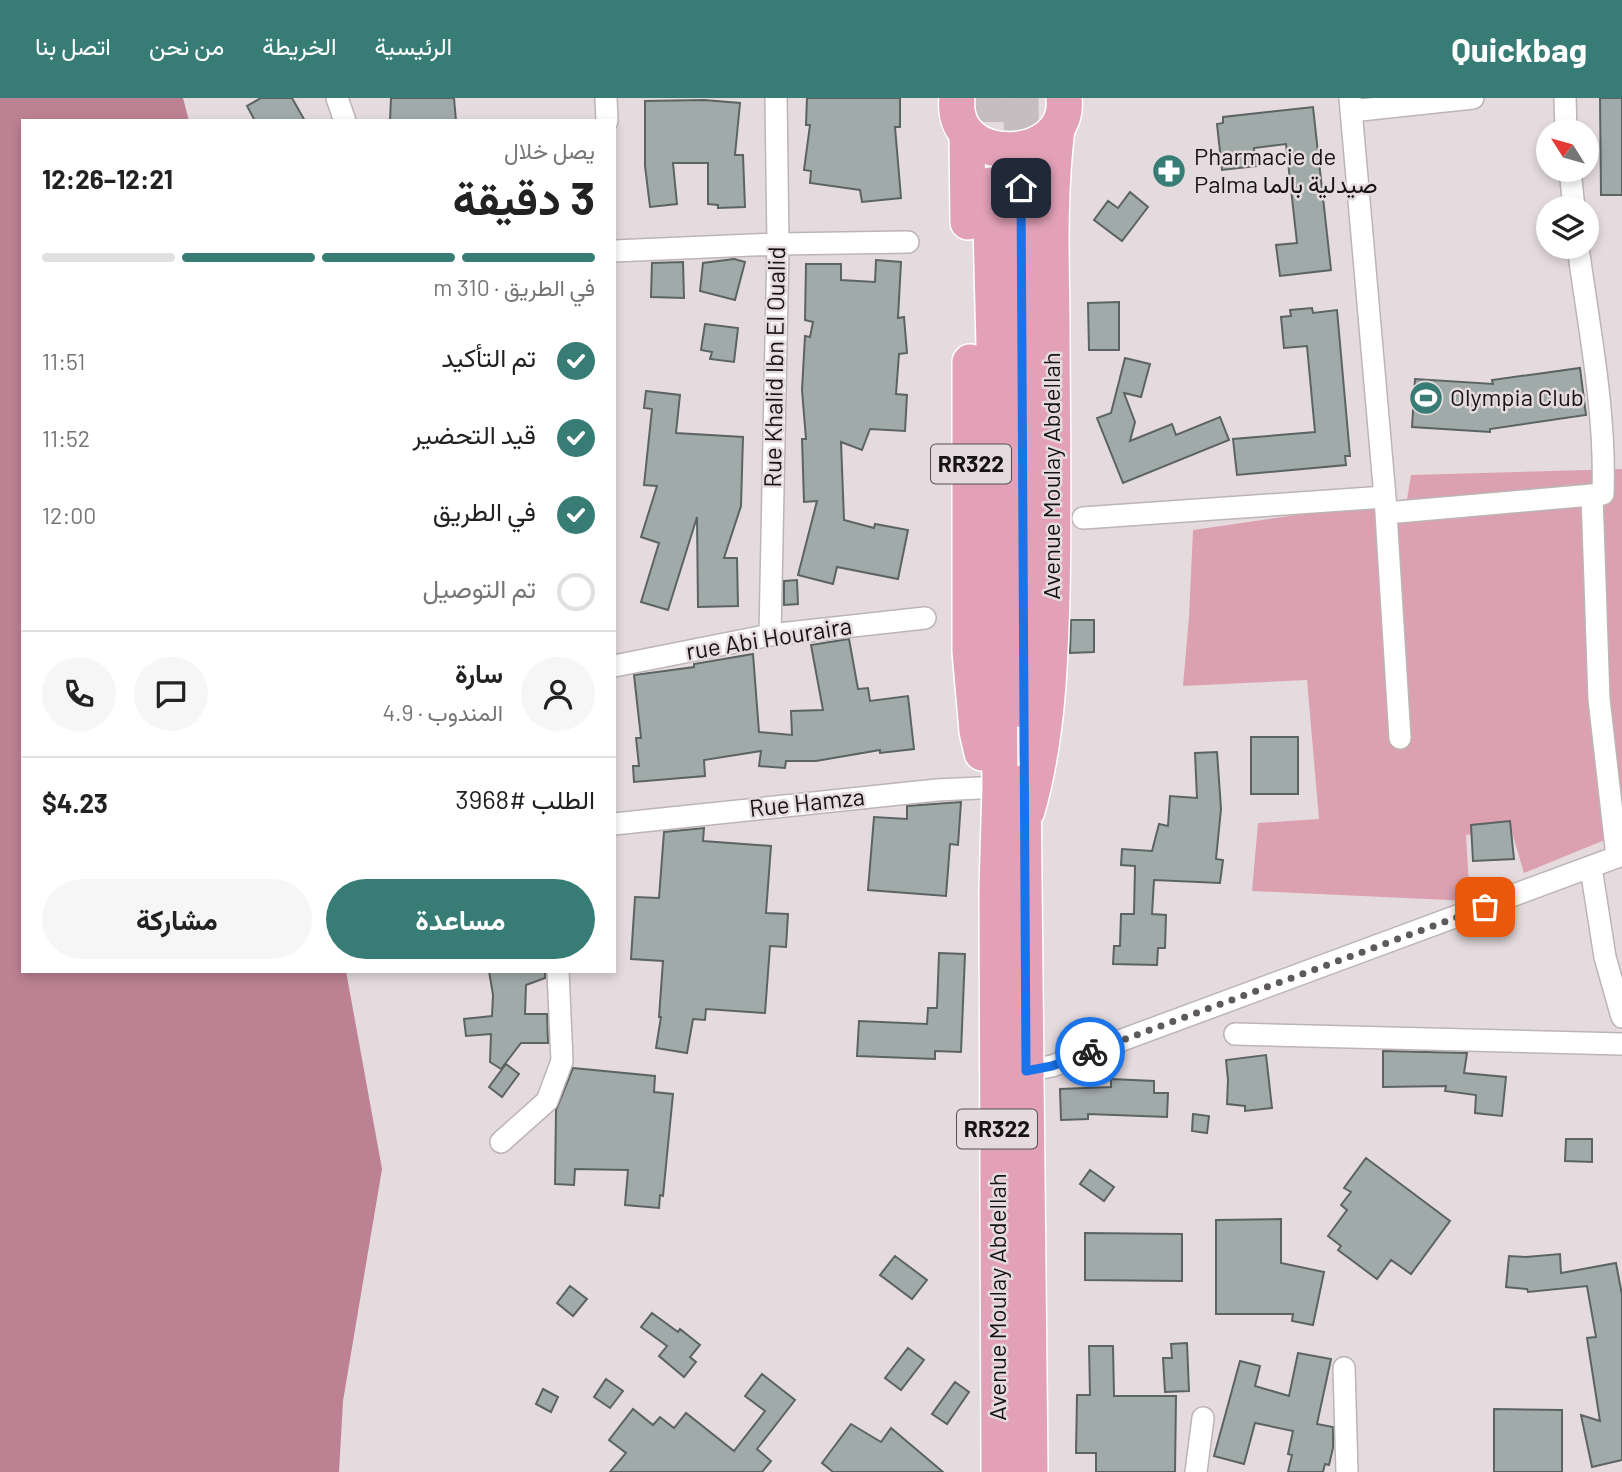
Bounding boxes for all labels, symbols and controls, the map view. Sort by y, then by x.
text: Quickbag [1451,29,1587,69]
text: اتصل بنا [35,31,111,60]
text: من نحن [149,31,224,60]
text: الخريطة [262,31,337,60]
text: الرئيسية [375,31,452,60]
north arrow [1536,119,1600,182]
map controls [1536,119,1599,259]
text: يصل خلال [504,136,595,164]
place label: Pharmacie de Palma صيدلية بالما [1194,141,1378,199]
pharmacy icon: Pharmacie de Palma صيدلية بالما [1150,152,1188,190]
pin [991,158,1051,218]
text: 12:21–12:26 [42,163,173,194]
text: 3 دقيقة [452,169,595,224]
icon: home [1002,169,1040,207]
button: layers [1536,196,1599,259]
street label: Rue Khalid Ibn El Oualid [757,246,790,488]
text: في الطريق · 310 m [433,273,595,301]
text: تم التأكيد [441,341,536,372]
icon: check [557,342,595,380]
text: 11:51 [42,347,85,375]
street label: Avenue Moulay Abdellah [1036,352,1065,600]
sports icon: Olympia Club [1407,379,1445,417]
place label: Olympia Club [1450,382,1584,411]
text: قيد التحضير [412,418,536,449]
icon: check [557,419,595,457]
text: 11:52 [42,424,90,452]
road number: RR322 [931,444,1011,484]
text: في الطريق [433,495,536,526]
icon: check [557,496,595,534]
text: 12:00 [42,501,96,529]
text: تم التوصيل [422,572,536,603]
street label: rue Abi Houraira [684,610,854,665]
button: phone [42,657,116,731]
button: chat [134,657,208,731]
text: سارة [455,657,503,688]
button: person [521,657,595,731]
text: المندوب · 4.9 [382,698,503,726]
street label: Rue Hamza [748,781,866,822]
text: الطلب #3968 [455,783,595,814]
text: $4.23 [42,787,108,818]
pin [1455,877,1515,937]
button: مشاركة [42,879,312,959]
button: مساعدة [326,879,595,959]
icon: bag [1466,888,1504,926]
courier [1055,1017,1125,1087]
icon: bike [1071,1033,1109,1071]
road number: RR322 [957,1110,1037,1148]
street label: Avenue Moulay Abdellah [982,1173,1011,1421]

